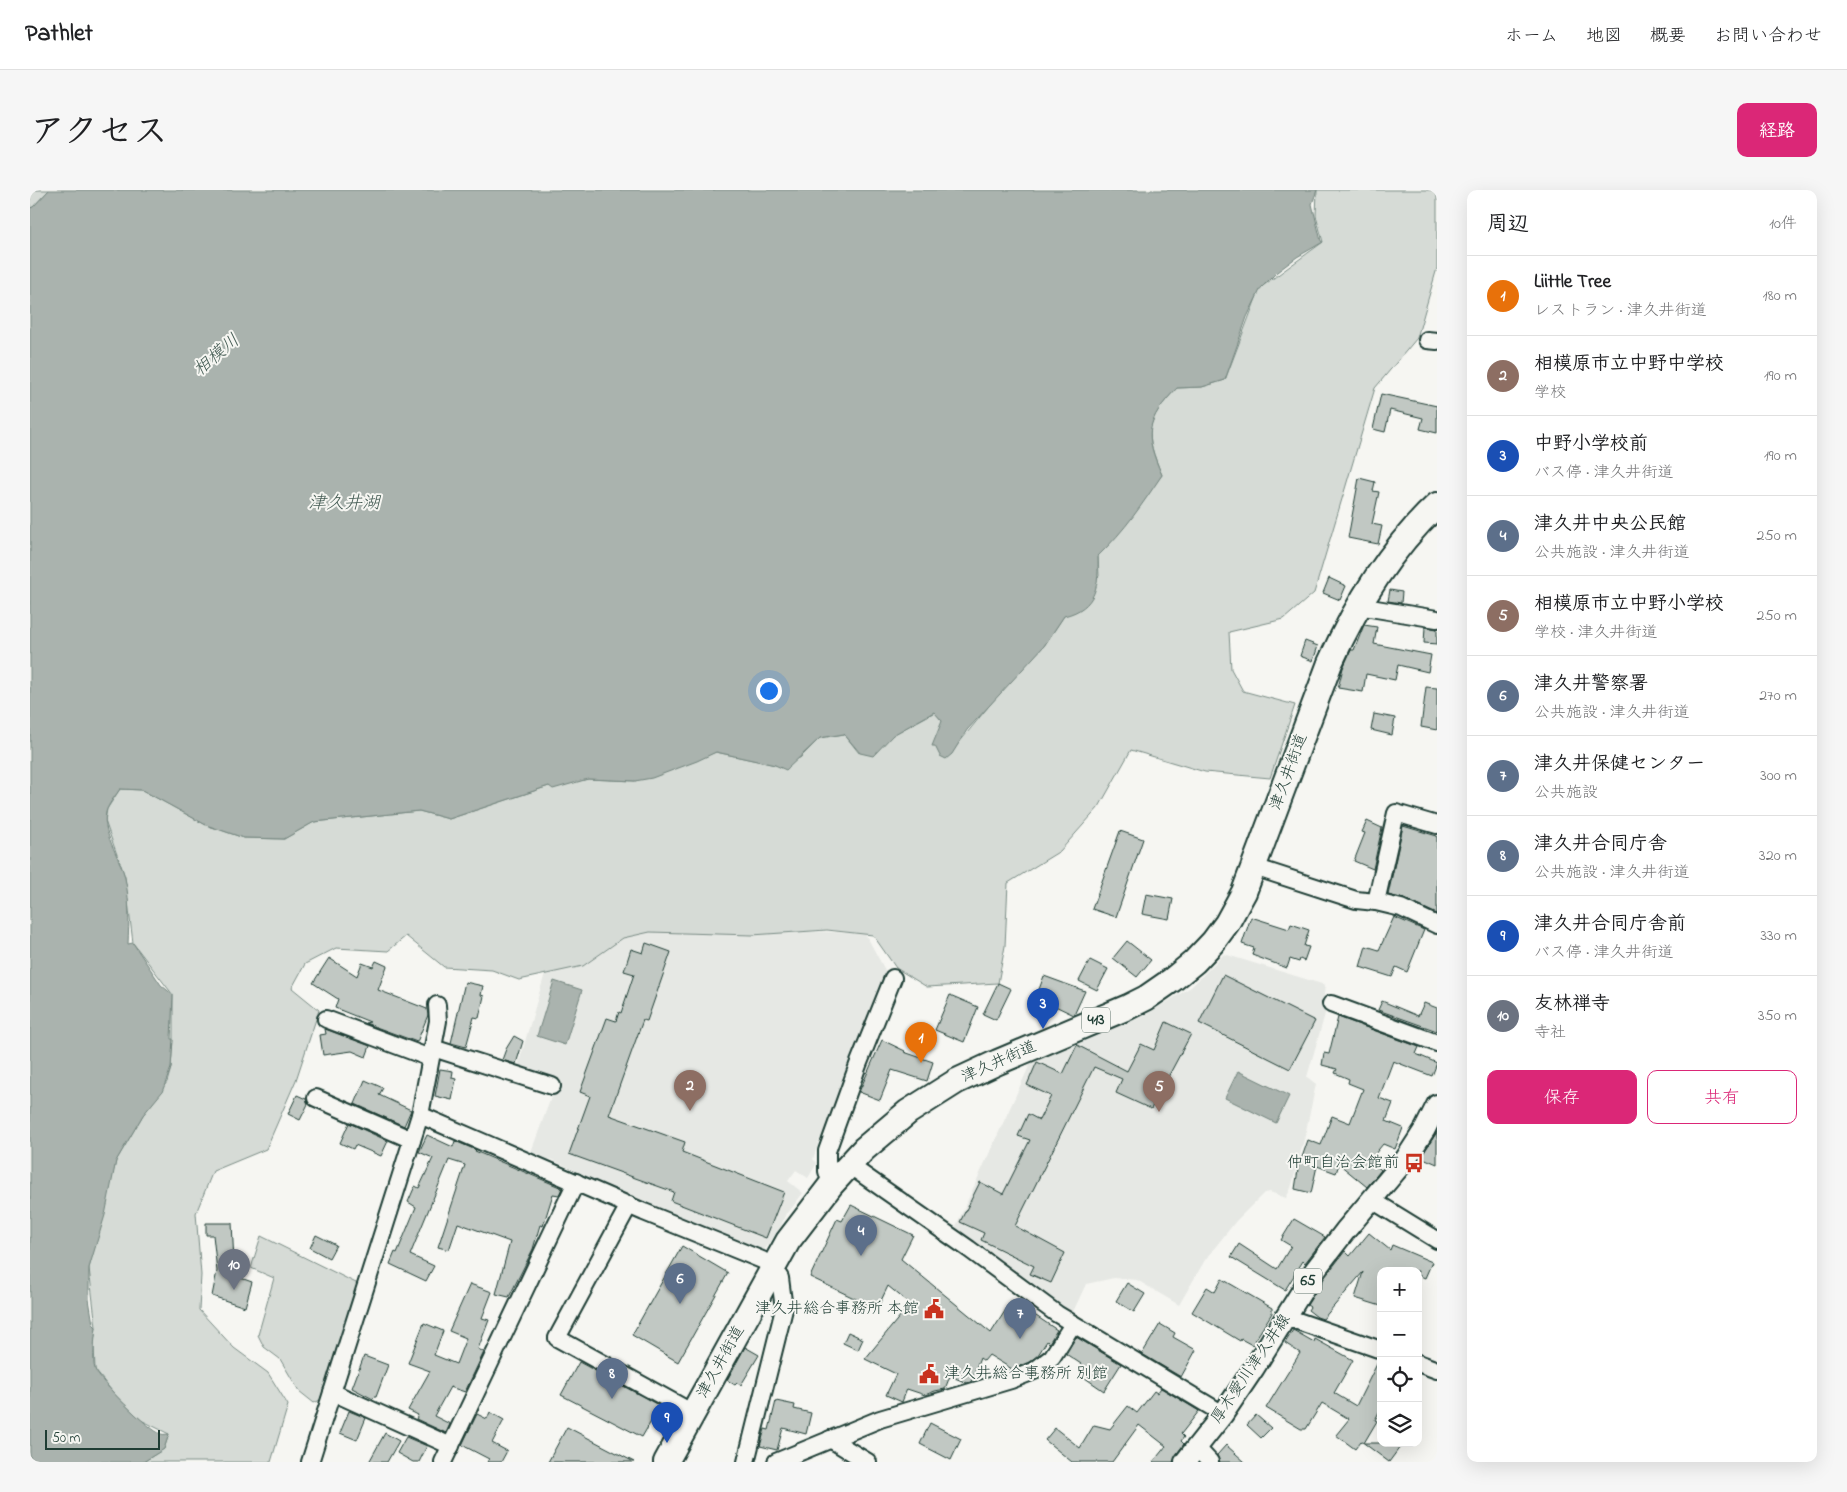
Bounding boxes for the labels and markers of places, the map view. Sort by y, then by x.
pin: 3 [1027,988,1059,1029]
pin: 1 [905,1022,937,1063]
pin: 2 [674,1070,706,1111]
pin: 5 [1143,1071,1175,1112]
place label: 仲町自治会館前 [1287,1151,1399,1175]
bus stop icon: 仲町自治会館前 [1403,1152,1425,1174]
pin: 4 [845,1215,877,1256]
pin: 10 [218,1249,250,1290]
pin: 6 [664,1263,696,1304]
place label: 津久井総合事務所 本館 [755,1297,919,1321]
public building icon: 津久井総合事務所 本館 [923,1298,945,1320]
pin: 7 [1004,1298,1036,1339]
pin: 8 [596,1358,628,1399]
place label: 津久井総合事務所 別館 [944,1362,1108,1386]
public building icon: 津久井総合事務所 別館 [918,1363,940,1385]
pin: 9 [651,1402,683,1443]

